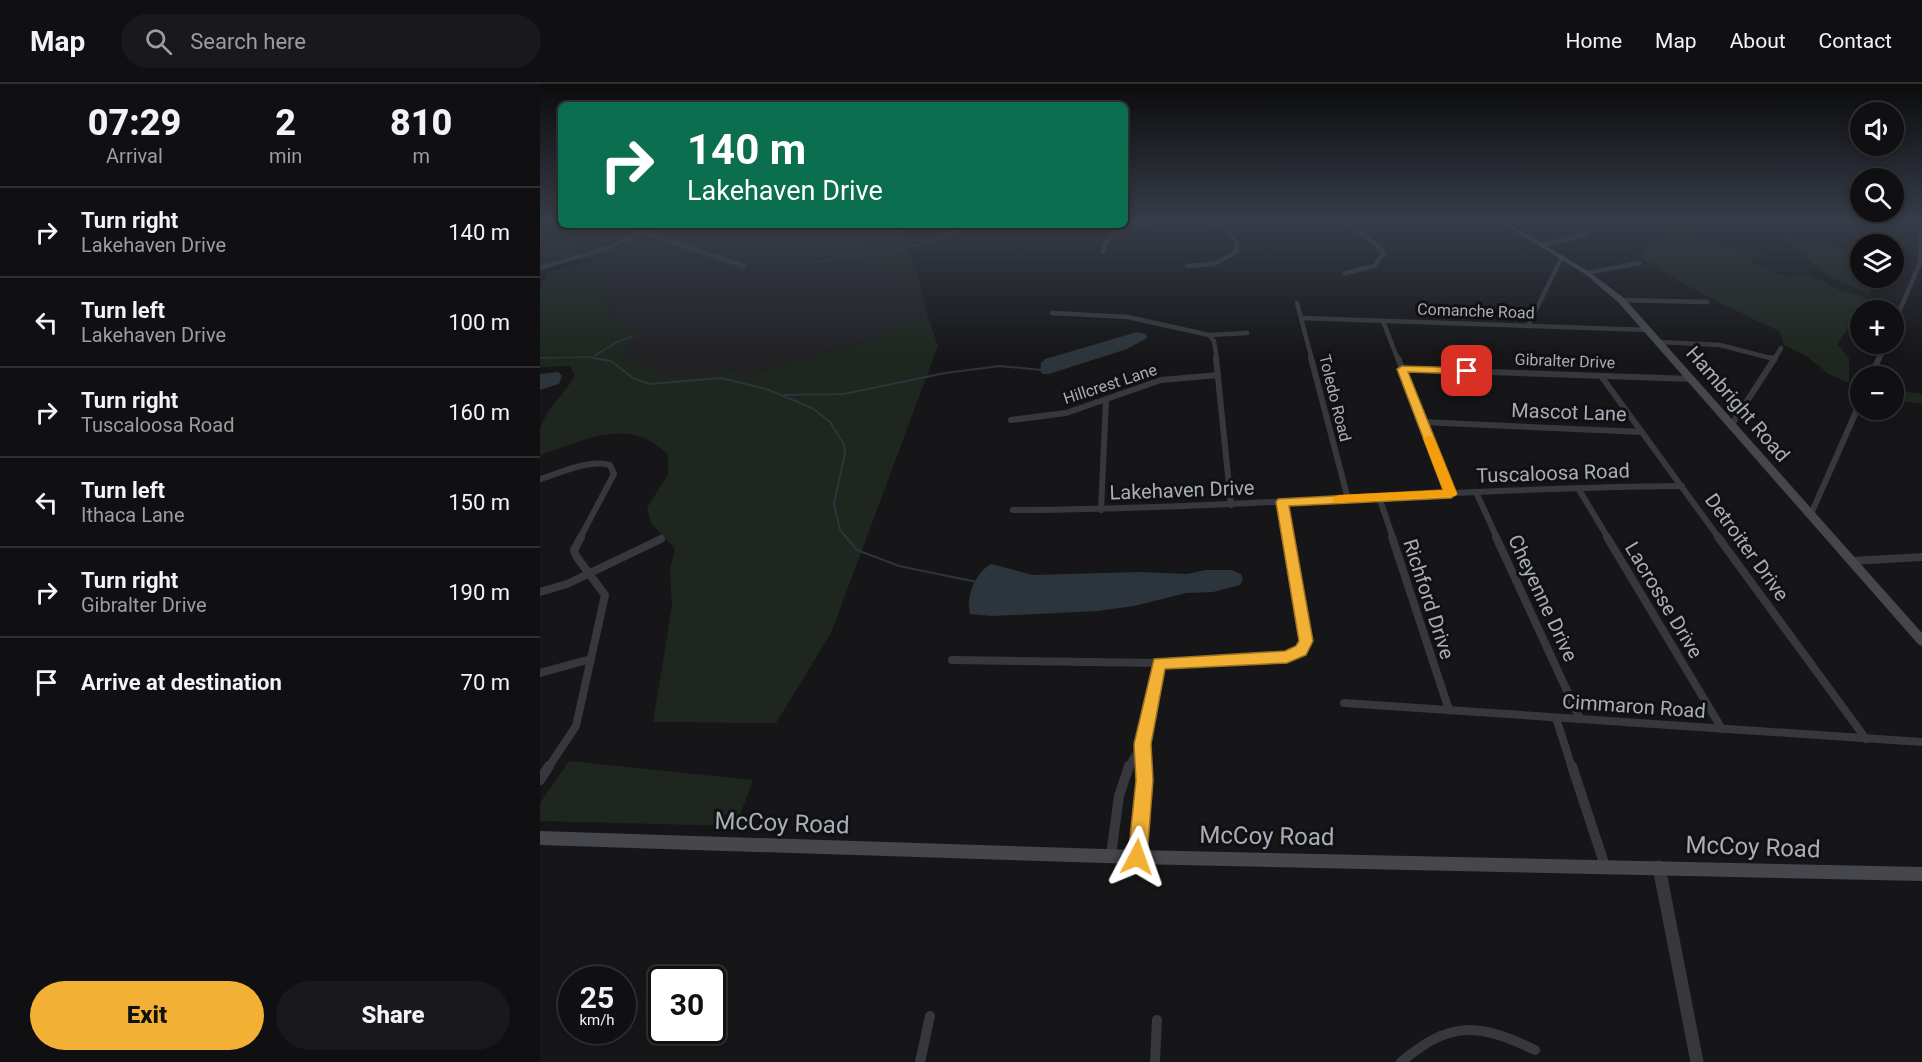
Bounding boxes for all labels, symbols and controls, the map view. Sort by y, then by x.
search box [121,14,541,68]
text: Map [30,25,85,58]
icon: search [142,25,175,58]
text: Search here [190,29,306,54]
text: Home [1566,29,1622,53]
text: Map [1655,29,1697,53]
text: About [1730,29,1786,53]
text: Contact [1819,29,1892,53]
text: 07:29 [88,102,181,144]
text: 2 [275,102,296,144]
text: 810 [390,102,452,144]
map controls [1850,102,1904,420]
button: sound [1850,102,1904,156]
text: 140 m [687,125,806,174]
icon: right [588,126,666,204]
text: Arrival [106,144,163,168]
text: min [269,144,302,168]
text: m [412,144,430,168]
button: search [1850,168,1904,222]
text: Lakehaven Drive [687,175,883,207]
text: Turn right [81,208,178,233]
icon: right [30,216,63,249]
text: 140 m [448,220,510,245]
text: Lakehaven Drive [81,233,226,257]
button: layers [1850,234,1904,288]
text: Turn left [81,298,165,323]
street label: Comanche Road [1417,299,1535,323]
button: + [1850,300,1904,354]
icon: left [30,306,63,339]
text: 100 m [448,310,510,335]
text: Lakehaven Drive [81,323,226,347]
street label: Hambright Road [1681,341,1795,467]
pin [1441,345,1492,396]
street label: Gibralter Drive [1514,350,1616,372]
street label: Toledo Road [1315,352,1355,444]
icon: arrive [1450,354,1483,387]
street label: Hillcrest Lane [1061,360,1159,408]
button: − [1850,366,1904,420]
text: Turn right [81,388,178,413]
icon: right [30,396,63,429]
street label: Mascot Lane [1511,398,1627,426]
text: 160 m [448,400,510,425]
text: Tuscaloosa Road [81,413,234,437]
street label: Tuscaloosa Road [1476,458,1630,488]
street label: Lakehaven Drive [1109,475,1255,505]
text: Turn left [81,478,165,503]
icon: left [30,486,63,519]
street label: Detroiter Drive [1700,489,1794,605]
text: 150 m [448,490,510,515]
text: Ithaca Lane [81,503,185,527]
street label: Cheyenne Drive [1503,531,1583,665]
street label: Richford Drive [1398,536,1460,662]
street label: Lacrosse Drive [1620,538,1708,662]
text: Turn right [81,568,178,593]
icon: right [30,576,63,609]
text: 190 m [448,580,510,605]
text: Gibralter Drive [81,593,207,617]
icon: arrive [30,666,63,699]
text: Arrive at destination [81,670,282,695]
text: 70 m [461,670,510,695]
street label: Cimmaron Road [1561,689,1707,723]
street label: McCoy Road [714,807,850,839]
street label: McCoy Road [1199,821,1335,851]
position arrow [1105,825,1169,889]
street label: McCoy Road [1685,831,1821,863]
speed limit sign: 30 [648,966,726,1044]
text: 25 [580,980,614,1015]
button: Exit [30,981,264,1050]
button: Share [276,981,510,1050]
text: km/h [579,1011,615,1029]

